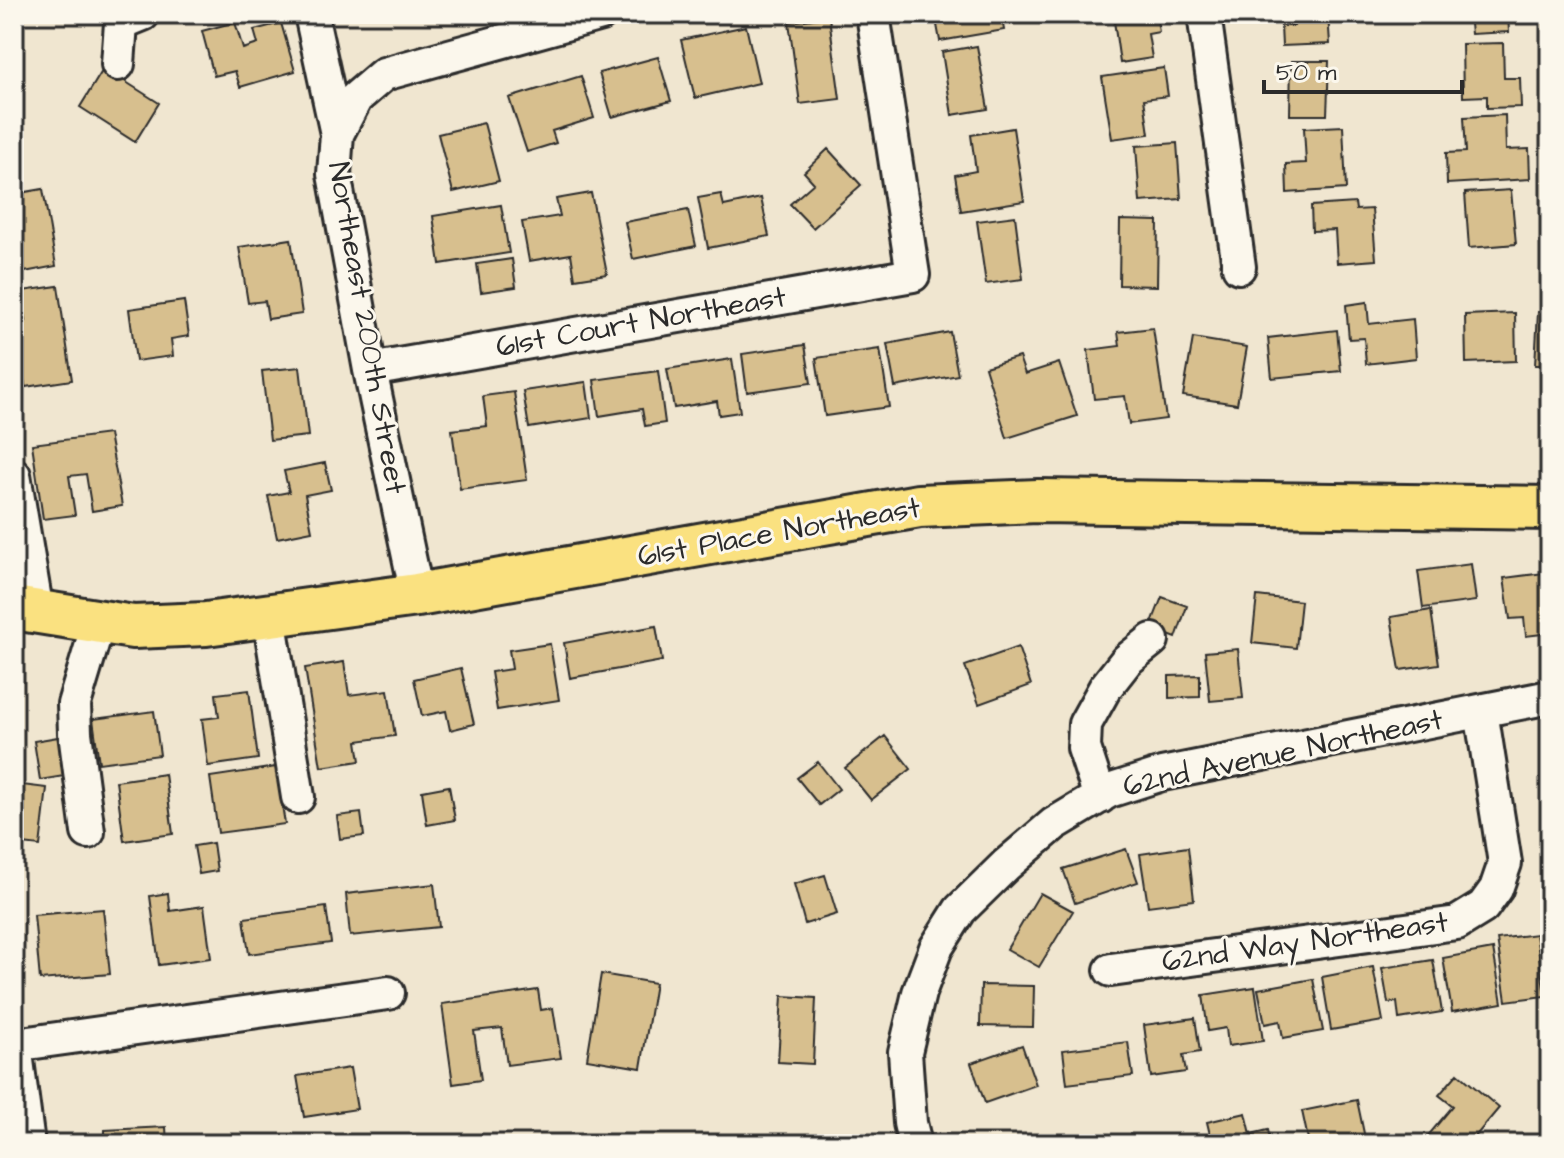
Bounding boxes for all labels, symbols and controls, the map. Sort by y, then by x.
scale bar [1264,44,1462,94]
text: 50 m [1276,56,1337,90]
street label: Northeast 200th Street [317,159,417,497]
street label: 61st Court Northeast [493,276,789,368]
street label: 61st Place Northeast [634,486,924,578]
street label: 62nd Avenue Northeast [1119,699,1447,807]
street label: 62nd Way Northeast [1159,901,1451,984]

